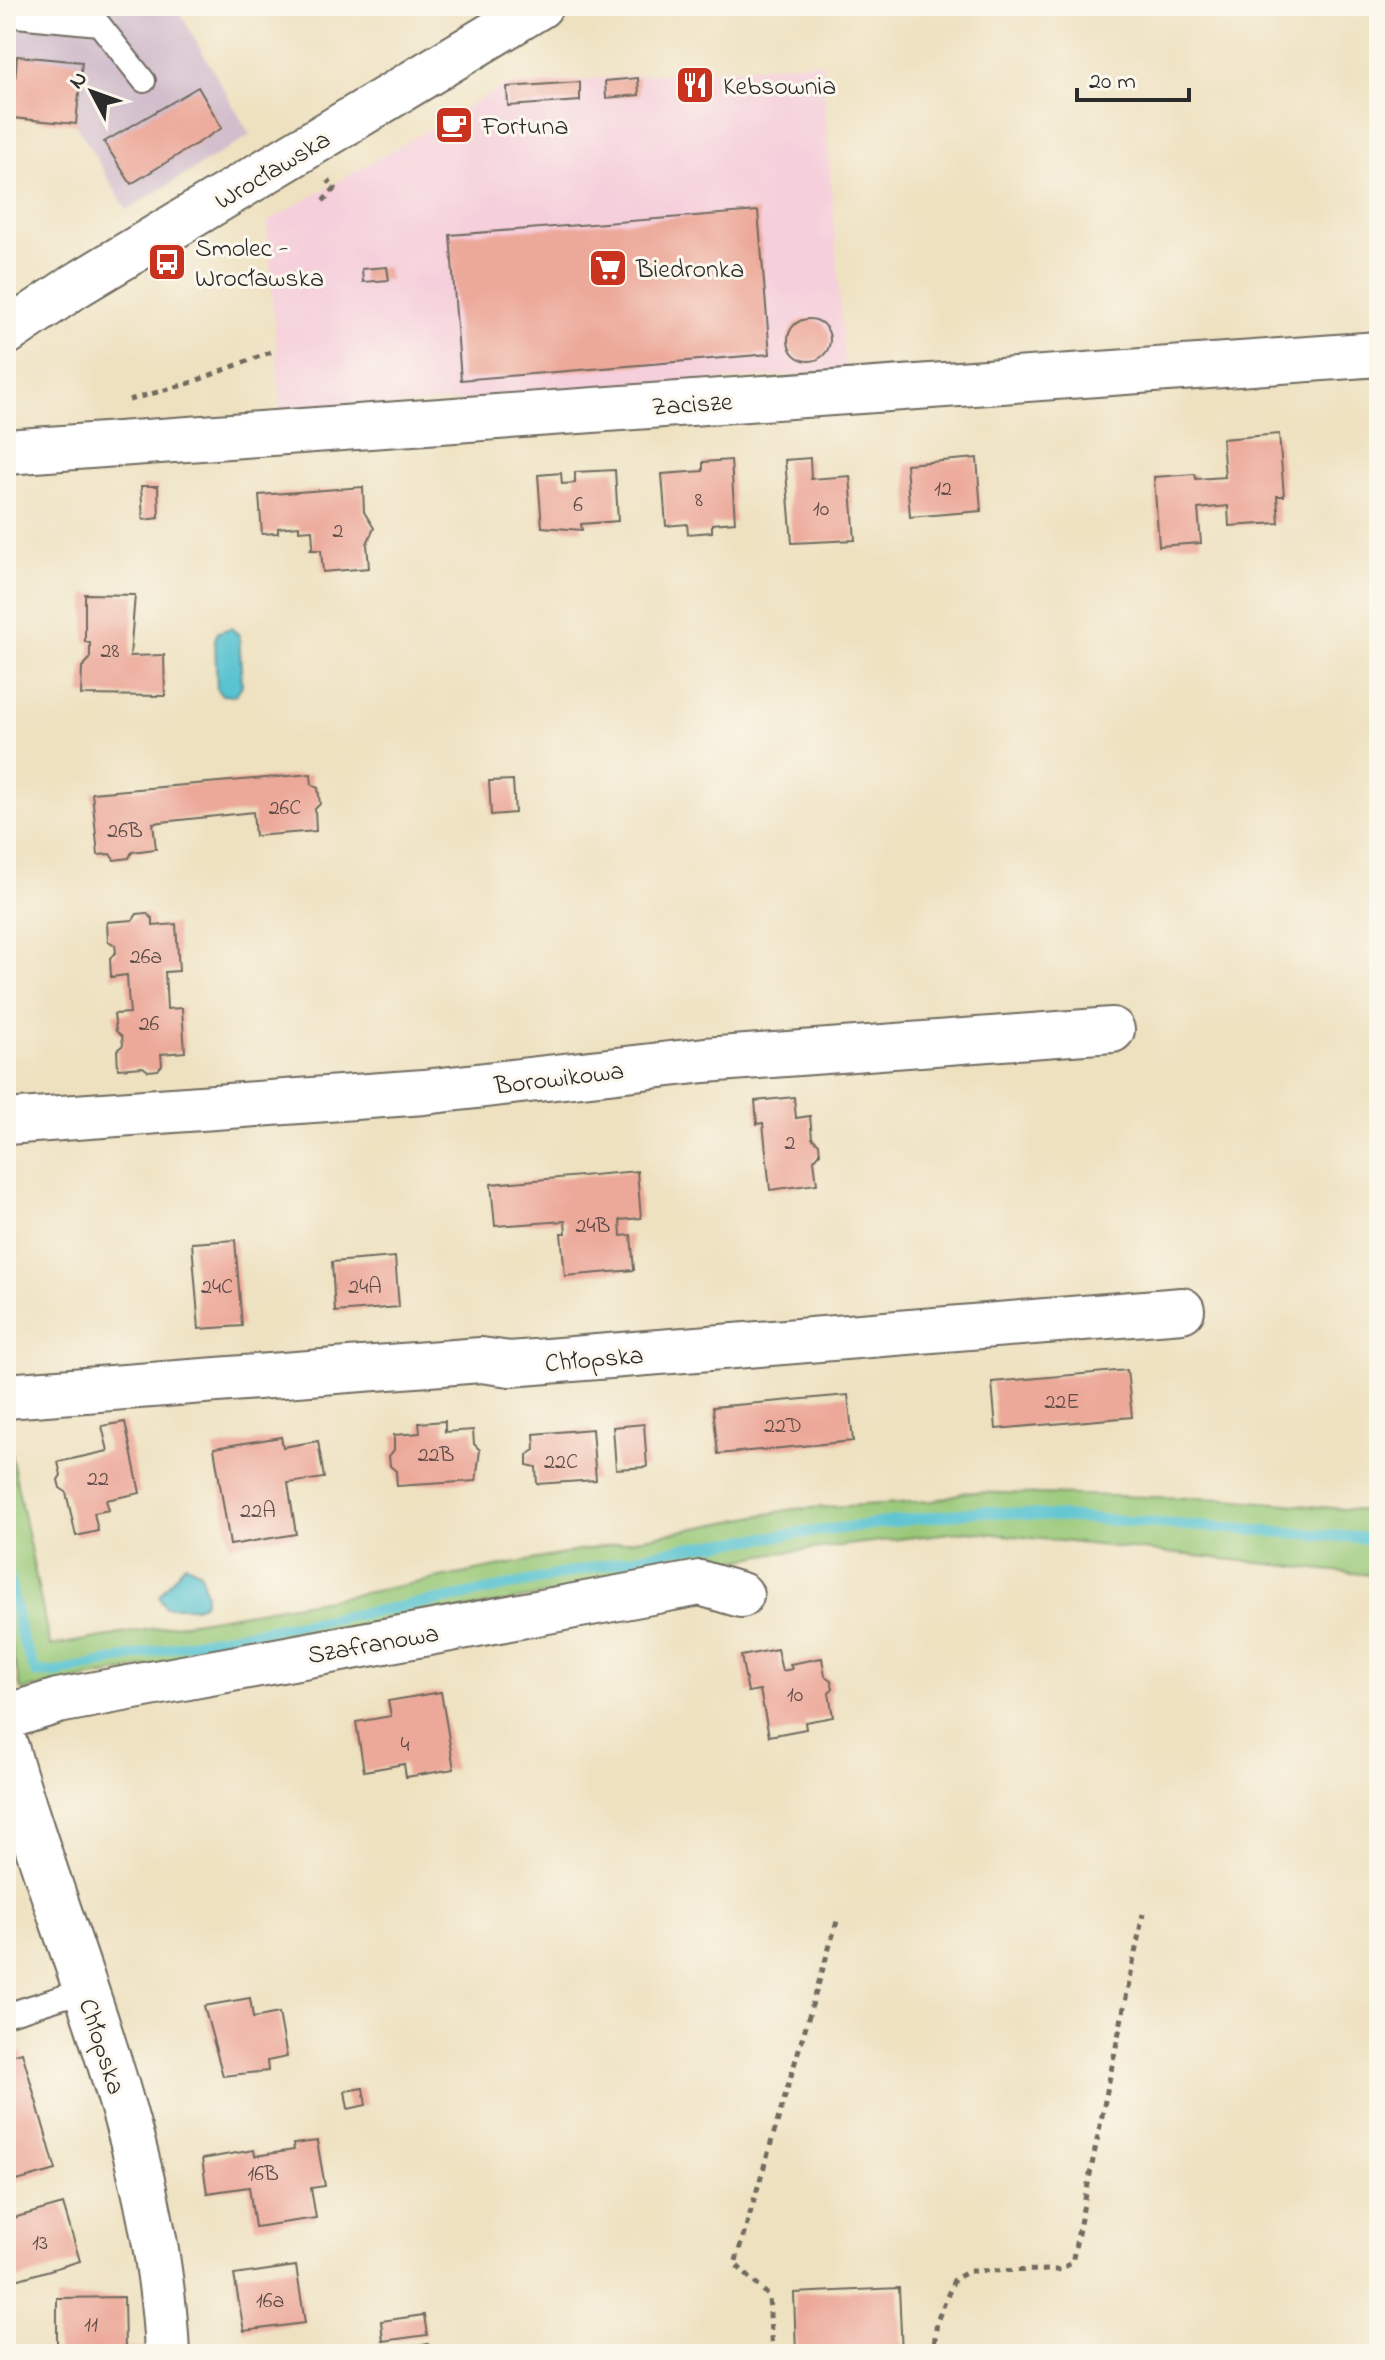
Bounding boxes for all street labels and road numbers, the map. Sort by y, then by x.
street label: Wrocławska [208,122,339,221]
street label: Zacisze [651,384,734,428]
street label: Borowikowa [491,1053,626,1107]
street label: Chłopska [543,1338,645,1384]
street label: Szafranowa [305,1616,442,1676]
street label: Chłopska [67,1994,133,2100]

